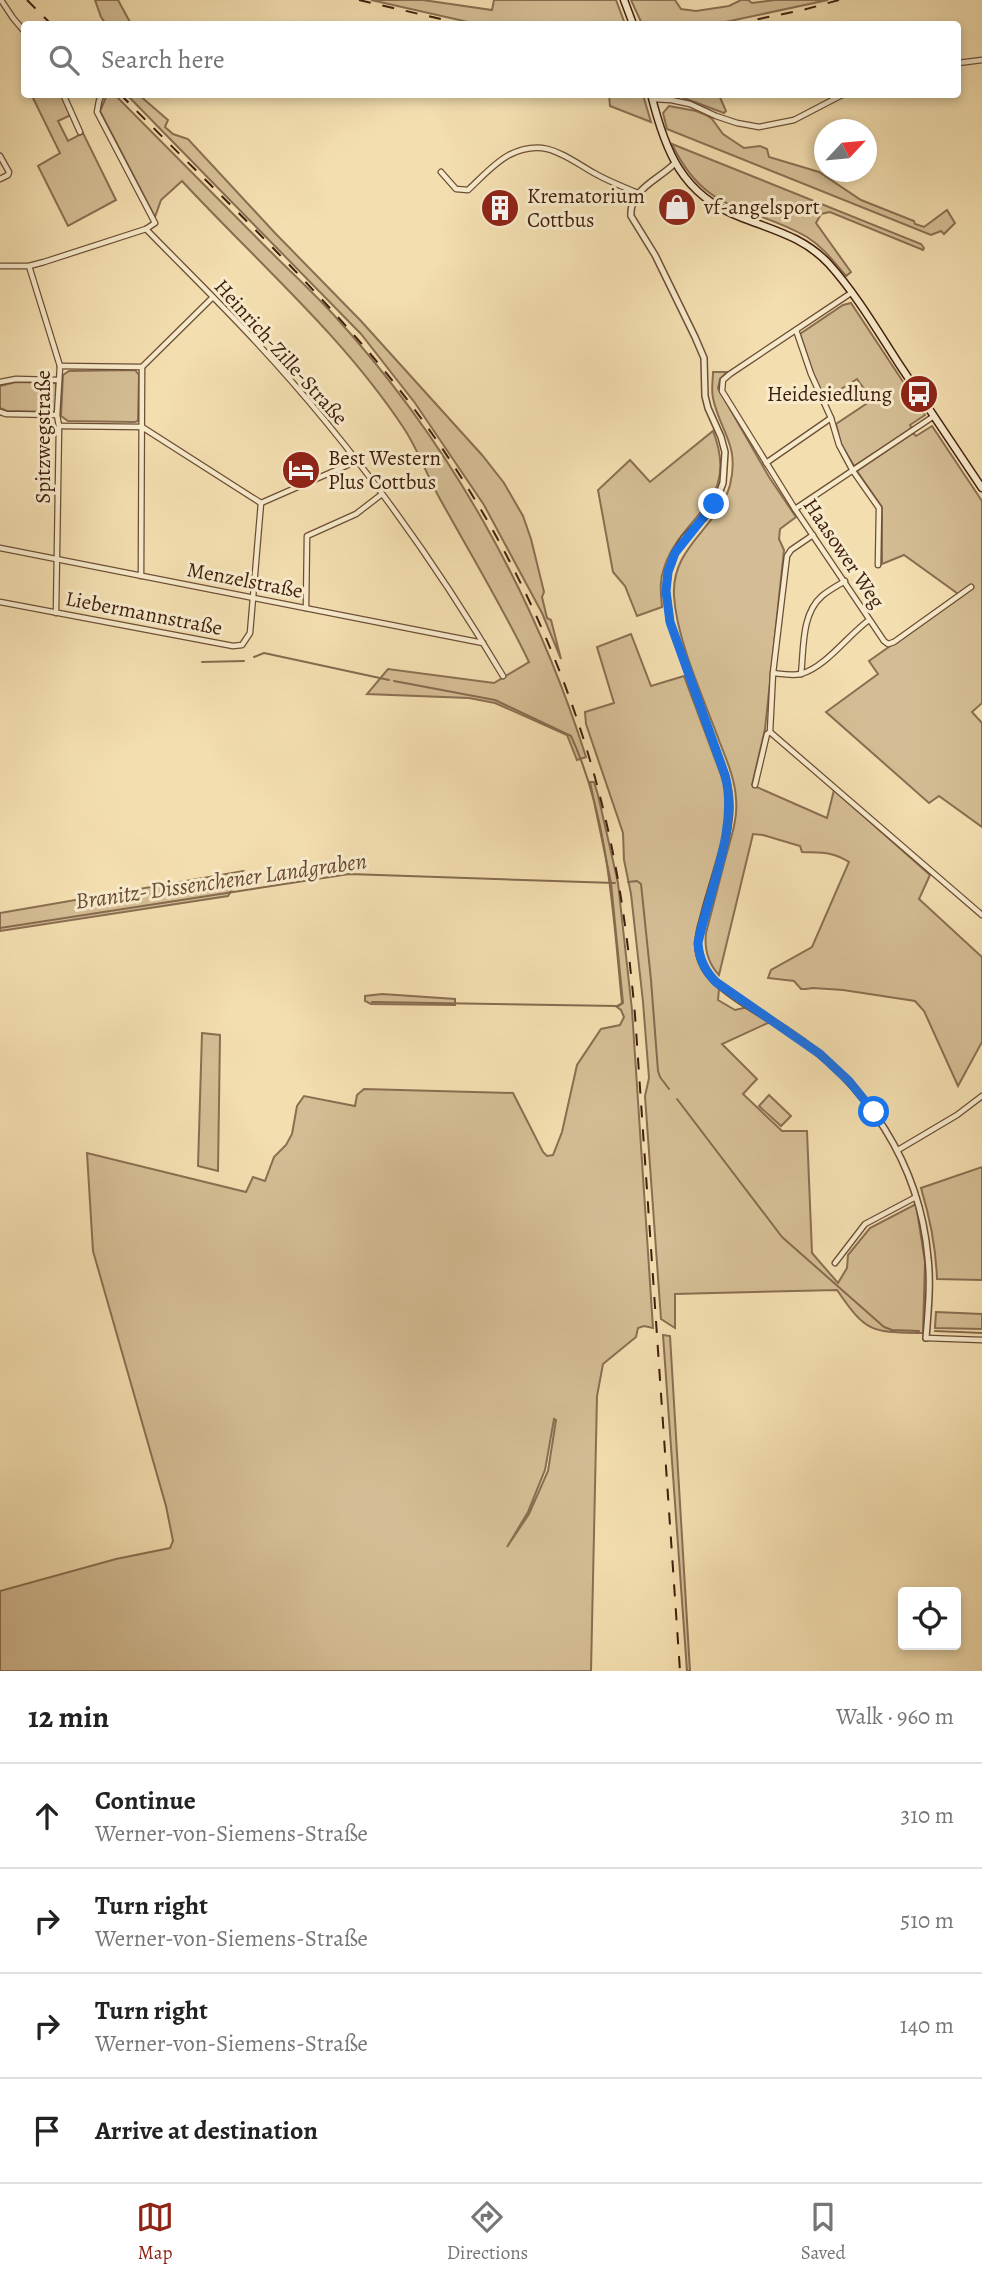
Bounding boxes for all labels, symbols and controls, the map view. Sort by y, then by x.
search box [21,21,961,98]
icon: search [45,41,83,79]
text: Search here [101,42,225,77]
north arrow [814,119,877,182]
place label: Krematorium Cottbus [527,182,645,234]
shop icon: vf-angelsport [656,186,698,228]
building icon: Krematorium Cottbus [479,187,521,229]
place label: vf-angelsport [703,193,820,221]
street label: Heinrich-Zille-Straße [208,273,354,431]
street label: Spitzwegstraße [29,370,57,504]
bus stop icon: Heidesiedlung [898,373,940,415]
place label: Heidesiedlung [767,380,892,408]
place label: Best Western Plus Cottbus [328,444,441,496]
hotel icon: Best Western Plus Cottbus [280,449,322,491]
route end [698,488,729,519]
street label: Haasower Weg [797,492,891,614]
street label: Menzelstraße [185,555,305,605]
street label: Liebermannstraße [63,584,225,642]
water label: Branitz- Dissenchener Landgraben [73,845,369,917]
route start [858,1096,889,1127]
map controls [898,1587,961,1650]
button: locate [898,1587,961,1650]
text: 12 min [28,1697,109,1737]
text: Walk · 960 m [836,1701,954,1732]
text: Continue [95,1783,196,1818]
icon: ahead [28,1797,66,1835]
text: 310 m [901,1800,954,1831]
text: Werner-von-Siemens-Straße [95,1818,368,1849]
text: Turn right [95,1888,208,1923]
icon: right [28,1902,66,1940]
text: 510 m [900,1905,954,1936]
text: Werner-von-Siemens-Straße [95,1923,368,1954]
text: Turn right [95,1993,208,2028]
icon: right [28,2007,66,2045]
text: 140 m [900,2010,954,2041]
text: Werner-von-Siemens-Straße [95,2028,368,2059]
icon: arrive [28,2112,66,2150]
text: Arrive at destination [95,2113,318,2148]
tab: Map [136,2198,174,2266]
tab: Directions [447,2198,528,2266]
tab: Saved [801,2198,846,2266]

